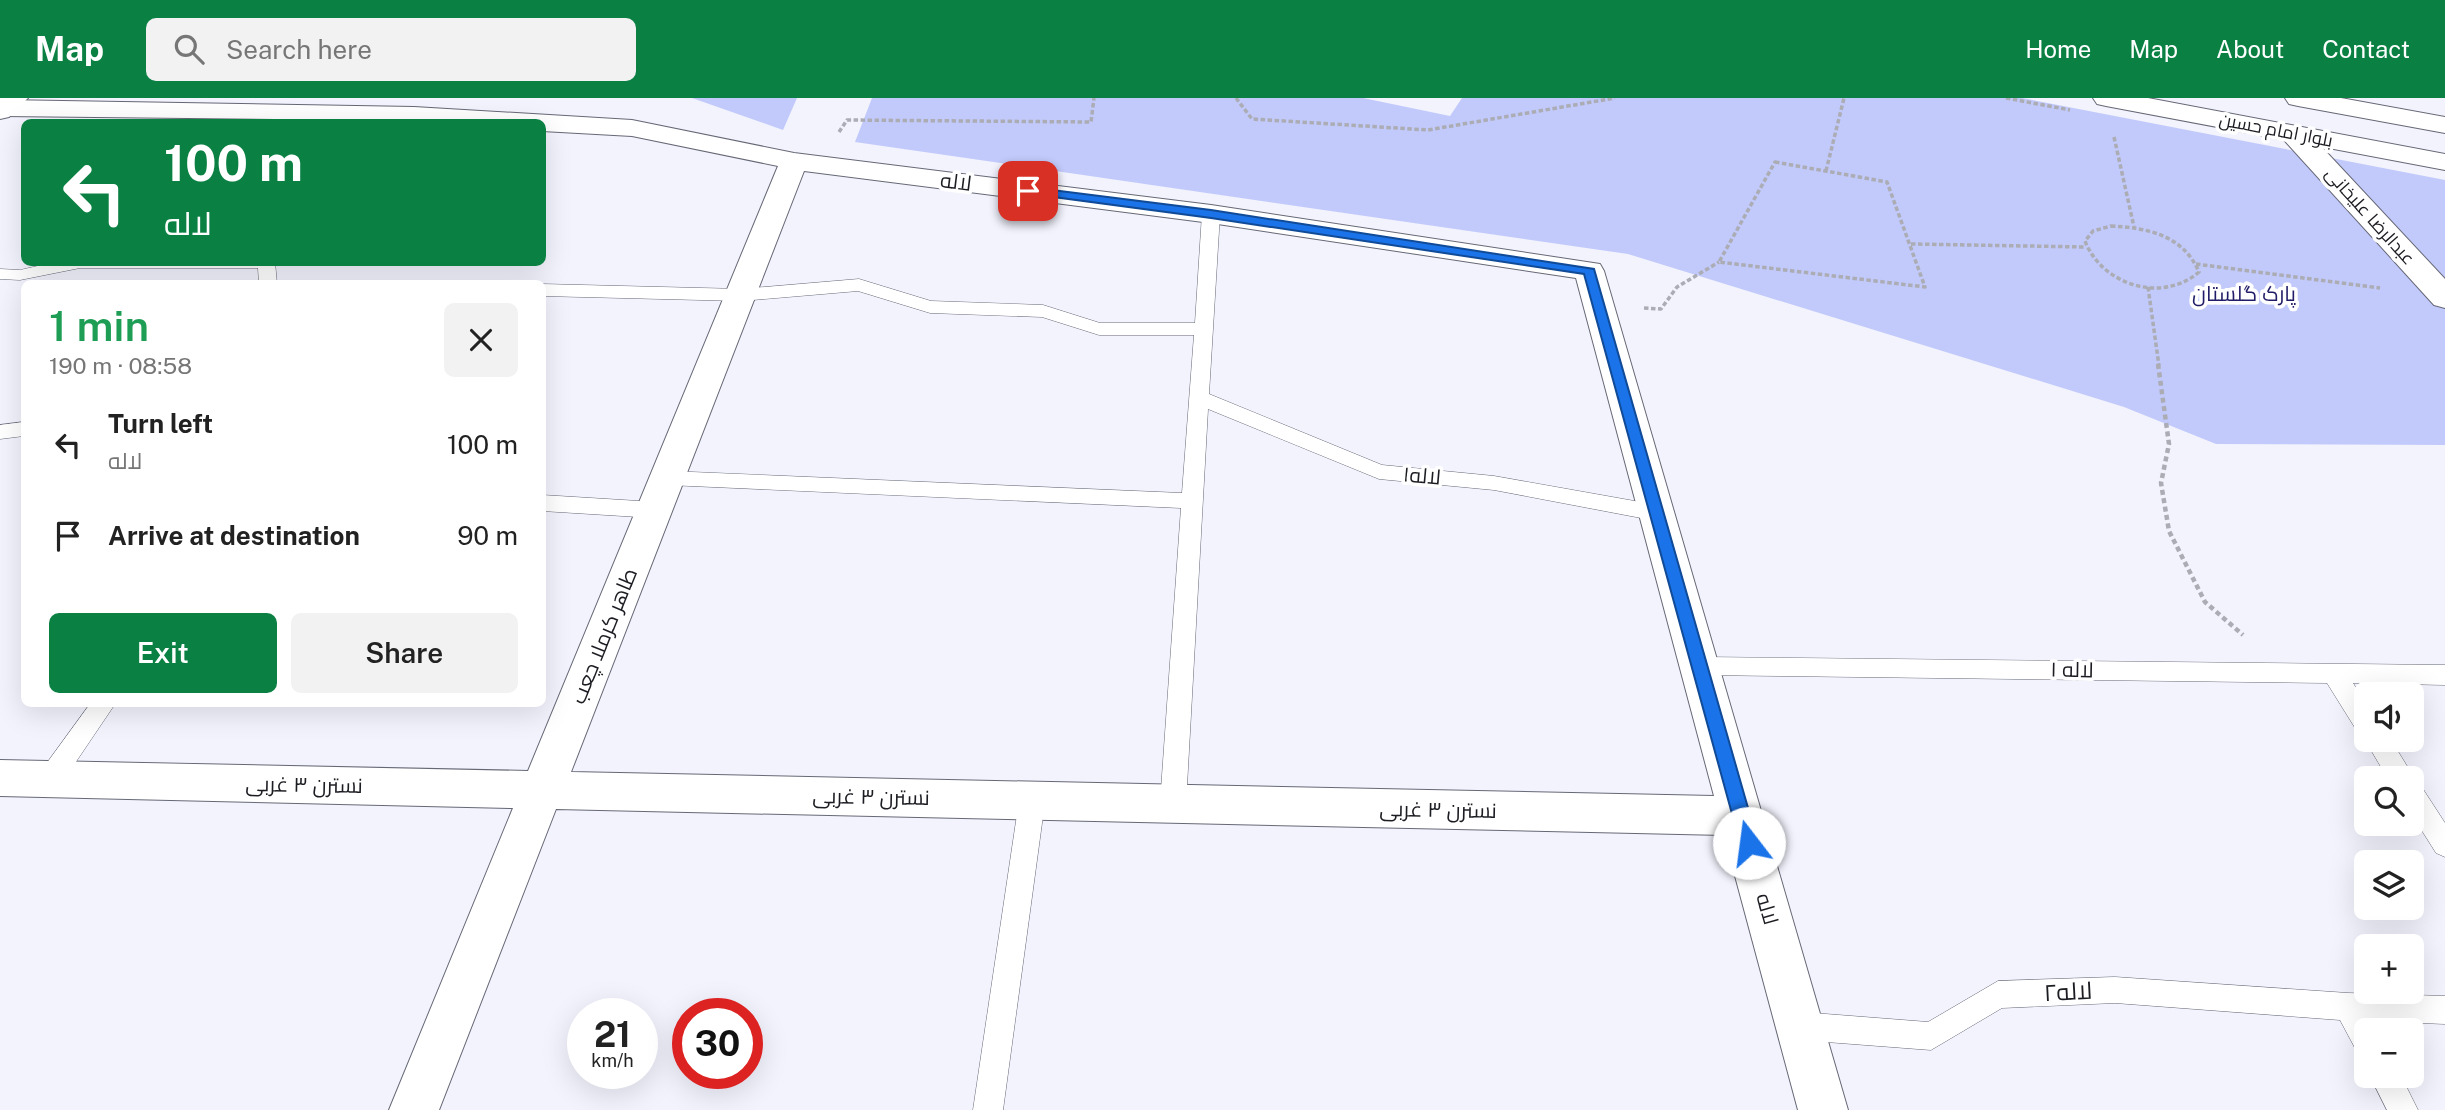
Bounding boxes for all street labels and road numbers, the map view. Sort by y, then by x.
street label: بلوار امام حسین [2217,108,2335,153]
street label: عبدالرضا علیخانی [2320,163,2420,269]
street label: لاله [939,167,973,196]
street label: لاله۱ [1402,461,1442,490]
street label: طاهر کرملا چعب [565,564,644,708]
street label: لاله ۱ [2050,657,2094,682]
street label: نسترن ۳ غربی [245,771,363,799]
street label: نسترن ۳ غربی [812,783,930,811]
street label: نسترن ۳ غربی [1379,796,1497,824]
street label: لاله [1751,890,1784,927]
street label: لاله۲ [2043,976,2093,1006]

